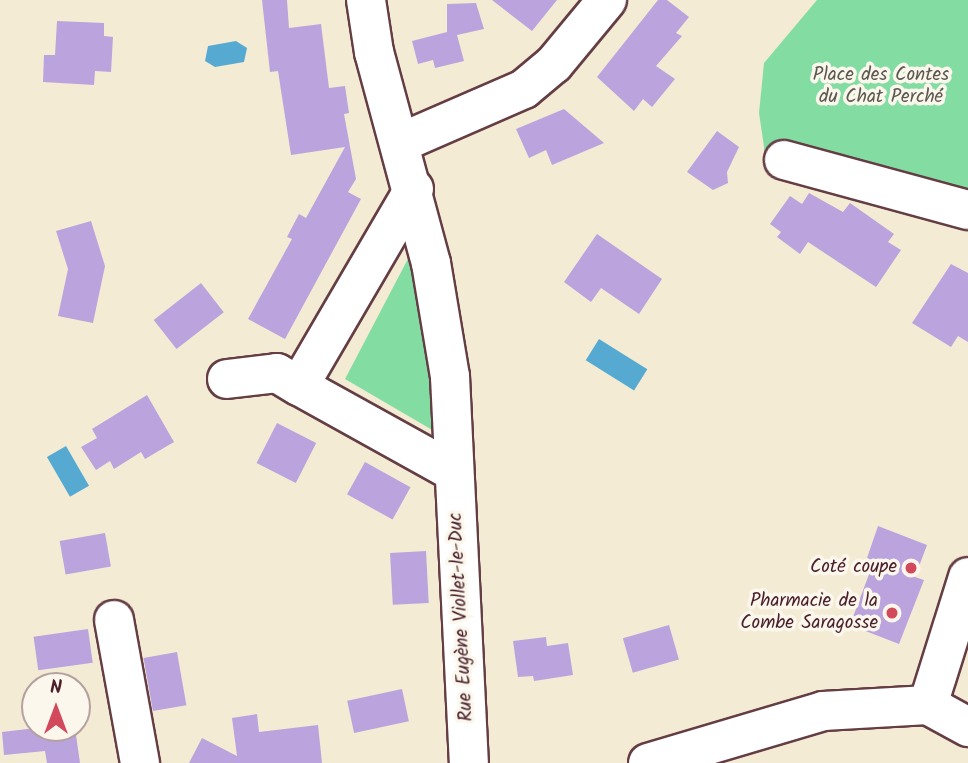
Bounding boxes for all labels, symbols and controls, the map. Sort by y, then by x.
park label: Place des Contes du Chat Perché [813,65,949,109]
street label: Rue Eugène Viollet-le-Duc [445,512,479,722]
place label: Coté coupe [810,557,897,579]
marker: Coté coupe [903,560,919,576]
place label: Pharmacie de la Combe Saragosse [740,591,878,635]
marker: Pharmacie de la Combe Saragosse [884,605,900,621]
north arrow [21,672,91,742]
text: N [50,673,62,703]

